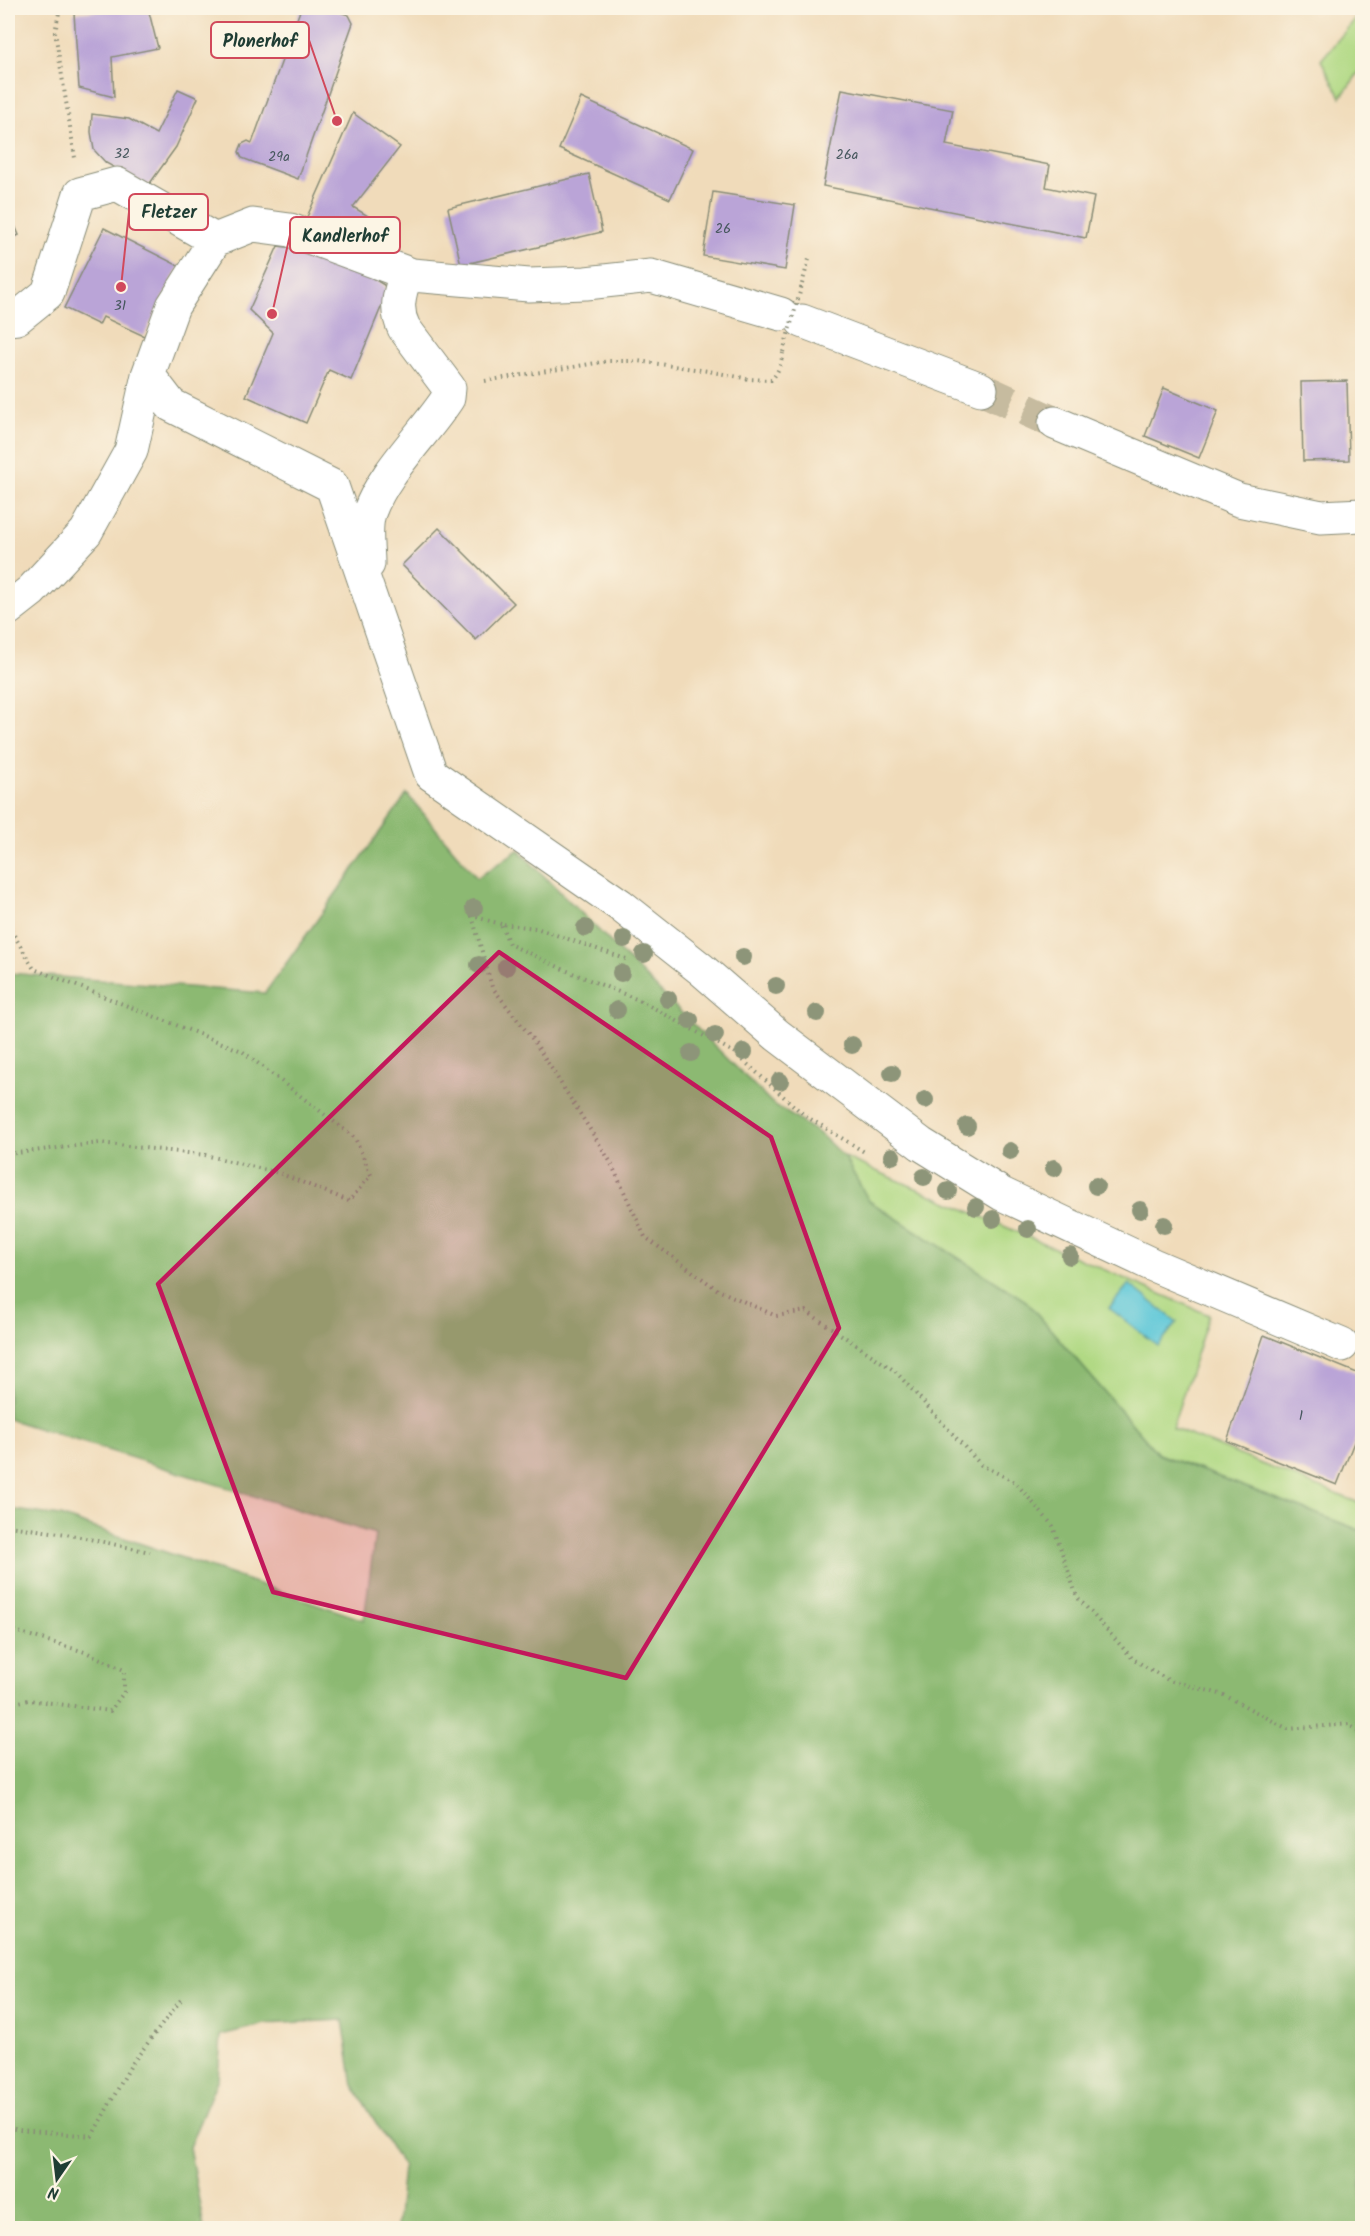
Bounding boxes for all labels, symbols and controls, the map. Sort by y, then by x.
callout: Plonerhof [211,22,309,58]
text: Plonerhof [223,28,299,57]
house number: 32 [114,143,130,165]
house number: 26a [836,144,858,166]
house number: 29a [268,146,290,168]
callout: Fletzer [129,194,208,230]
text: Fletzer [141,199,198,228]
callout: Kandlerhof [290,217,400,253]
house number: 26 [715,218,731,240]
text: Kandlerhof [302,223,390,252]
house number: 31 [114,295,126,317]
house number: 1 [1299,1405,1303,1427]
north arrow [27,2149,87,2209]
text: N [46,2179,62,2205]

